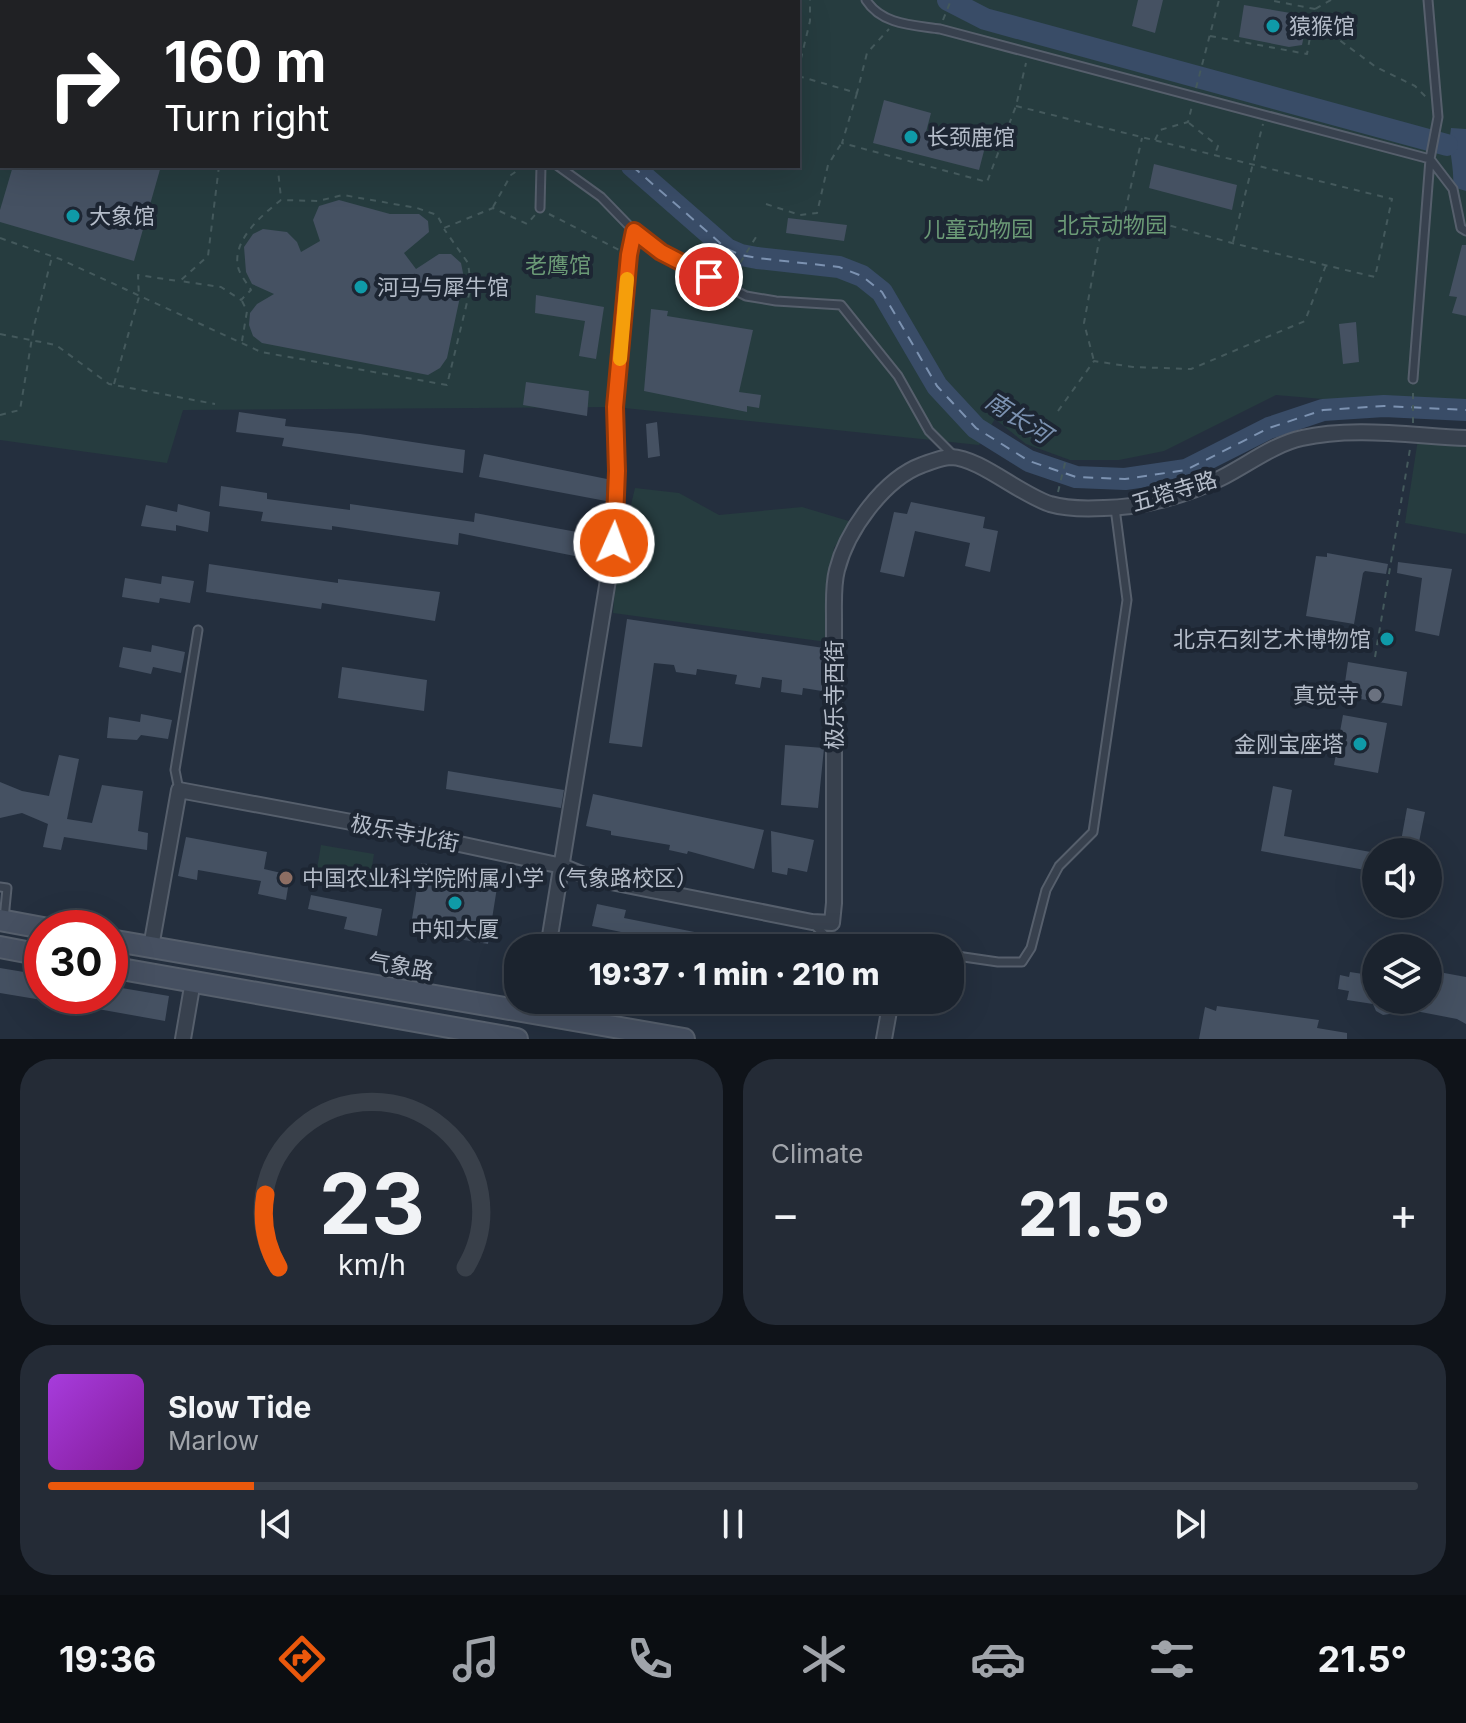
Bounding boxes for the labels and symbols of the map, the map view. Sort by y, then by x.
place label: 猿猴馆 [1289,13,1355,39]
marker: 猿猴馆 [1264,17,1282,35]
place label: 长颈鹿馆 [927,124,1015,150]
marker: 长颈鹿馆 [902,128,920,146]
place label: 大象馆 [89,203,155,229]
marker: 大象馆 [64,207,82,225]
park label: 北京动物园 [1057,212,1167,238]
park label: 儿童动物园 [923,216,1033,242]
pin [675,243,743,311]
park label: 老鹰馆 [525,252,591,278]
place label: 河马与犀牛馆 [377,274,509,300]
marker: 河马与犀牛馆 [352,278,370,296]
water label: 南长河 [980,386,1060,452]
street label: 五塔寺路 [1128,466,1220,516]
position arrow [572,501,656,585]
place label: 北京石刻艺术博物馆 [1173,626,1371,652]
marker: 北京石刻艺术博物馆 [1378,630,1396,648]
street label: 极乐寺西街 [821,640,847,750]
place label: 真觉寺 [1293,682,1359,708]
marker: 真觉寺 [1366,686,1384,704]
place label: 金刚宝座塔 [1234,731,1344,757]
marker: 金刚宝座塔 [1351,735,1369,753]
street label: 极乐寺北街 [349,810,461,856]
place label: 中国农业科学院附属小学（气象路校区） [302,865,698,891]
marker: 中国农业科学院附属小学（气象路校区） [277,869,295,887]
marker: 中知大厦 [446,894,464,912]
speed limit sign: 30 [24,910,128,1014]
place label: 中知大厦 [411,916,499,942]
street label: 气象路 [366,947,436,985]

